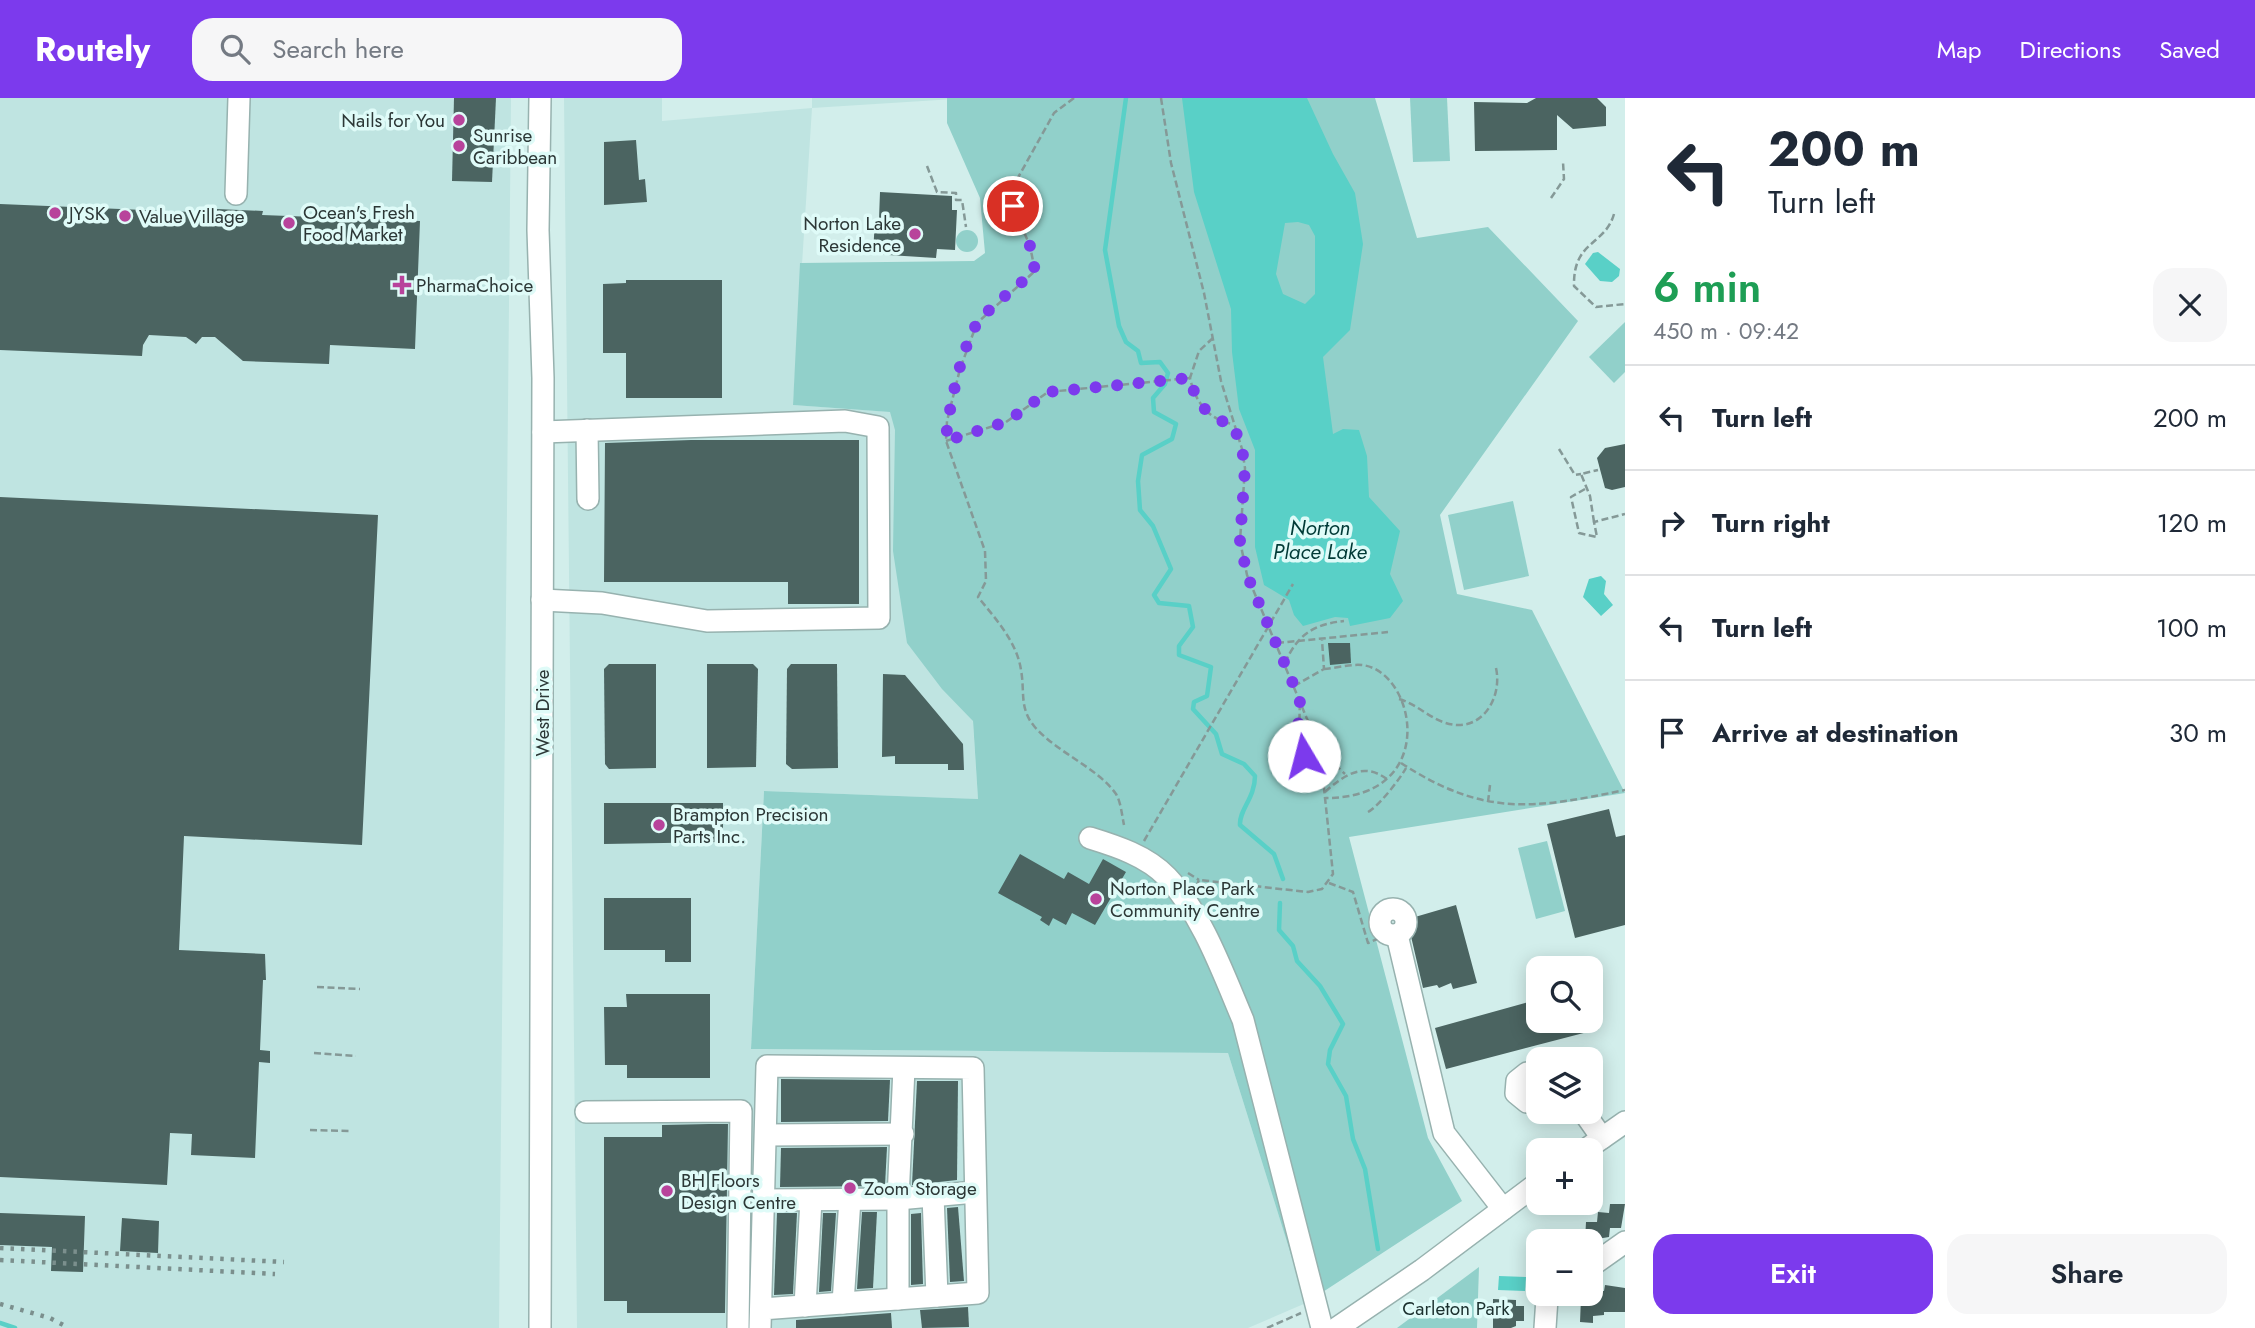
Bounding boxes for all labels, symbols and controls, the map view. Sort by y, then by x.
search box [192,18,682,81]
text: Routely [35,26,150,73]
icon: search [216,30,254,68]
text: Search here [272,30,404,68]
text: Map [1937,32,1982,67]
text: Directions [2020,32,2121,67]
text: Saved [2159,32,2220,67]
place label: Nails for You [341,107,445,134]
marker: Nails for You [451,112,467,128]
text: 200 m [1768,114,1920,184]
place label: Sunrise Caribbean [473,122,557,171]
icon: left [1653,126,1744,217]
marker: Sunrise Caribbean [451,138,467,154]
pin [983,176,1043,236]
text: Turn left [1768,179,1875,225]
icon: arrive [994,187,1032,225]
place label: Ocean's Fresh Food Market [303,199,415,248]
place label: JYSK [66,200,106,227]
place label: Value Village [139,203,245,230]
marker: JYSK [47,205,63,221]
marker: Value Village [117,208,133,224]
place label: Norton Lake Residence [803,210,901,259]
marker: Ocean's Fresh Food Market [281,215,297,231]
marker: Norton Lake Residence [907,226,923,242]
text: 6 min [1653,257,1761,318]
button: close [2153,268,2227,342]
place label: PharmaChoice [416,272,533,299]
marker: PharmaChoice [394,277,410,293]
text: 450 m · 09:42 [1653,314,1799,348]
icon: left [1653,399,1691,437]
text: Turn left [1712,399,1812,437]
text: 200 m [2153,399,2227,437]
icon: right [1653,504,1691,542]
text: Turn right [1712,504,1830,542]
text: 120 m [2157,504,2227,542]
water label: Norton Place Lake [1273,513,1367,567]
icon: left [1653,609,1691,647]
text: Turn left [1712,609,1812,647]
text: 100 m [2156,609,2227,647]
street label: West Drive [529,669,556,757]
icon: arrive [1653,714,1691,752]
text: Arrive at destination [1712,714,1959,752]
text: 30 m [2169,714,2227,752]
position arrow [1267,719,1341,793]
place label: Brampton Precision Parts Inc. [673,801,829,850]
marker: Brampton Precision Parts Inc. [651,817,667,833]
place label: Norton Place Park Community Centre [1110,875,1260,924]
marker: Norton Place Park Community Centre [1088,891,1104,907]
map controls [1526,956,1603,1306]
button: search [1526,956,1603,1033]
button: layers [1526,1047,1603,1124]
button: + [1526,1138,1603,1215]
place label: BH Floors Design Centre [681,1167,796,1216]
place label: Zoom Storage [864,1175,977,1202]
marker: Zoom Storage [842,1180,858,1196]
marker: BH Floors Design Centre [659,1183,675,1199]
button: − [1526,1229,1603,1306]
button: Exit [1653,1234,1933,1314]
button: Share [1947,1234,2227,1314]
park label: Carleton Park [1402,1295,1510,1322]

